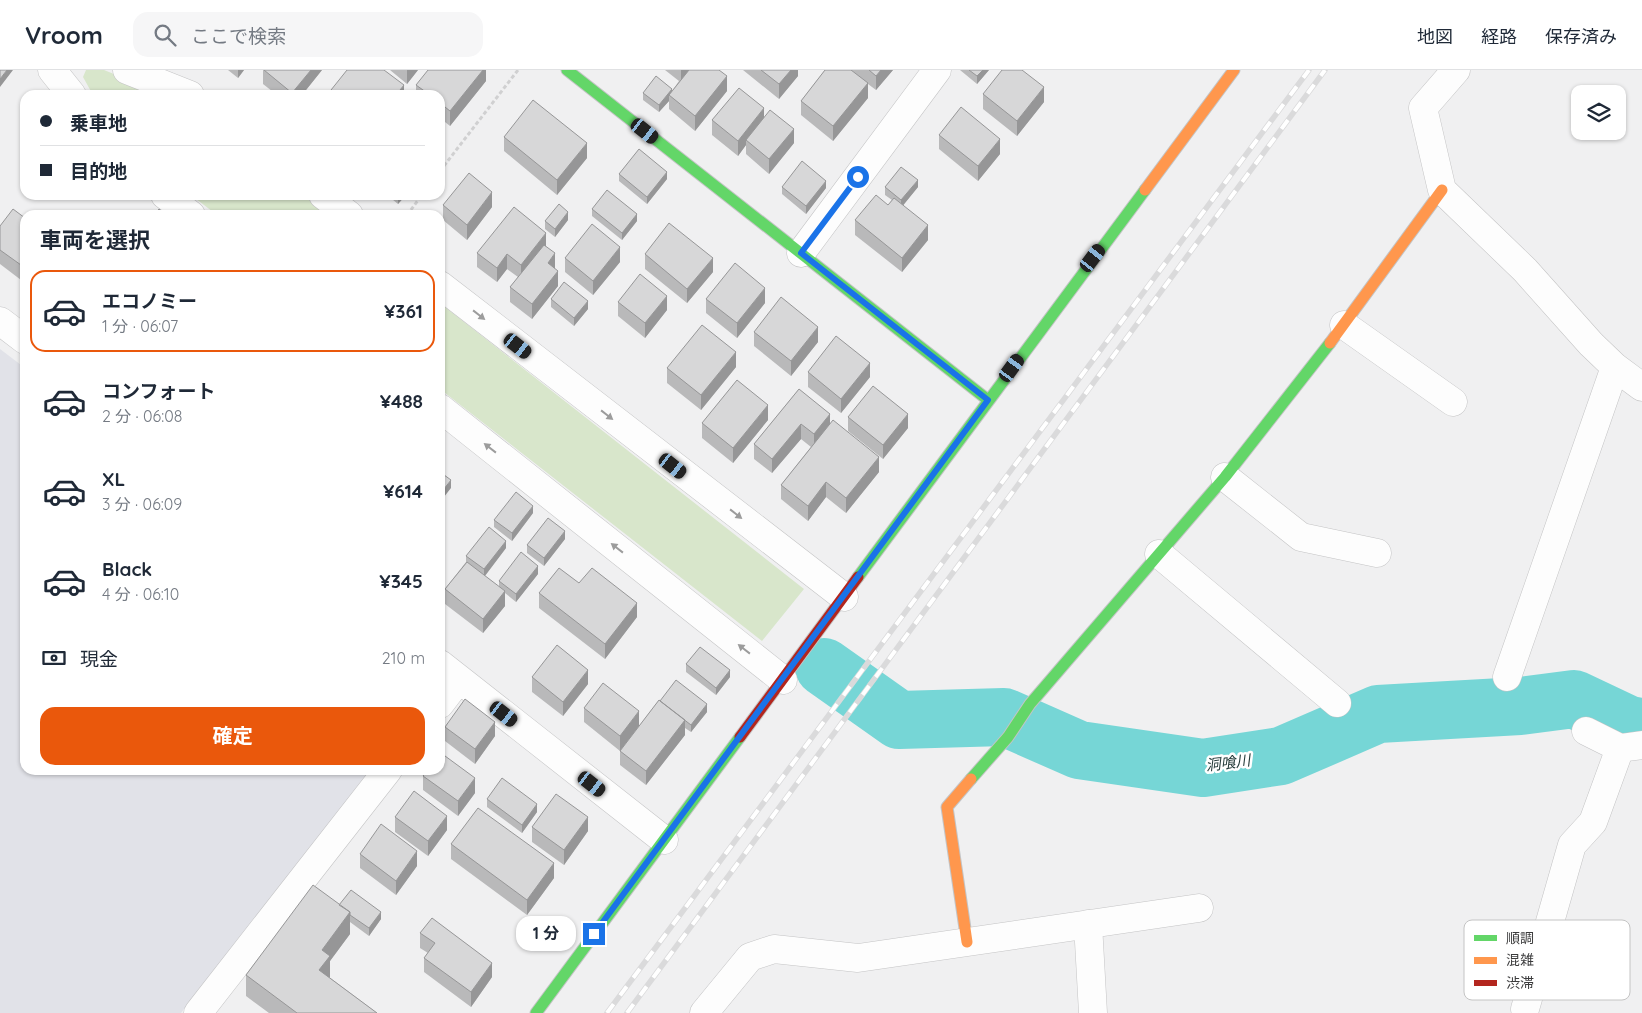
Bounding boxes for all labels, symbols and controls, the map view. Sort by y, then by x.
search box [133,12,483,57]
text: Vroom [25,20,103,50]
icon: search [151,21,179,49]
text: ここで検索 [191,24,286,48]
text: 地図 [1417,25,1453,48]
text: 経路 [1481,25,1517,48]
text: 保存済み [1545,25,1617,48]
map controls [1571,85,1626,140]
button: layers [1571,85,1626,140]
text: 乗車地 [70,111,127,135]
car [628,116,661,146]
text: 目的地 [70,159,127,183]
route start [847,166,869,188]
text: 車両を選択 [40,226,150,254]
car [1077,242,1108,274]
icon: car [42,289,87,334]
text: エコノミー [102,289,197,313]
text: ¥361 [384,299,423,323]
one-way arrow [472,310,485,321]
text: 1 分 · 06:07 [102,316,178,336]
car [501,331,534,361]
car [997,351,1026,385]
icon: car [42,379,87,424]
text: コンフォート [102,379,215,403]
text: ¥488 [380,389,423,413]
text: 2 分 · 06:08 [102,406,182,426]
one-way arrow [600,409,613,420]
one-way arrow [483,442,496,453]
car [656,451,689,481]
text: XL [102,467,125,491]
icon: car [42,469,87,514]
text: ¥614 [383,479,423,503]
text: 3 分 · 06:09 [102,494,182,514]
one-way arrow [729,509,743,519]
one-way arrow [611,543,624,554]
text: Black [102,557,152,581]
icon: car [42,559,87,604]
text: ¥345 [379,569,423,593]
text: 4 分 · 06:10 [102,584,179,604]
icon: cash [40,644,68,672]
one-way arrow [738,644,751,655]
text: 現金 [80,647,118,671]
text: 210 m [382,648,425,668]
car [487,699,520,729]
button: 確定 [40,707,425,765]
water label: 洞喰川 [1204,750,1253,775]
car [575,769,608,799]
callout: 1 分 [516,916,576,952]
legend [1464,920,1630,1000]
text: 1 分 [533,923,559,943]
route end [583,923,605,945]
text: 順調 [1506,929,1534,947]
text: 混雑 [1506,951,1534,969]
text: 渋滞 [1506,974,1534,992]

